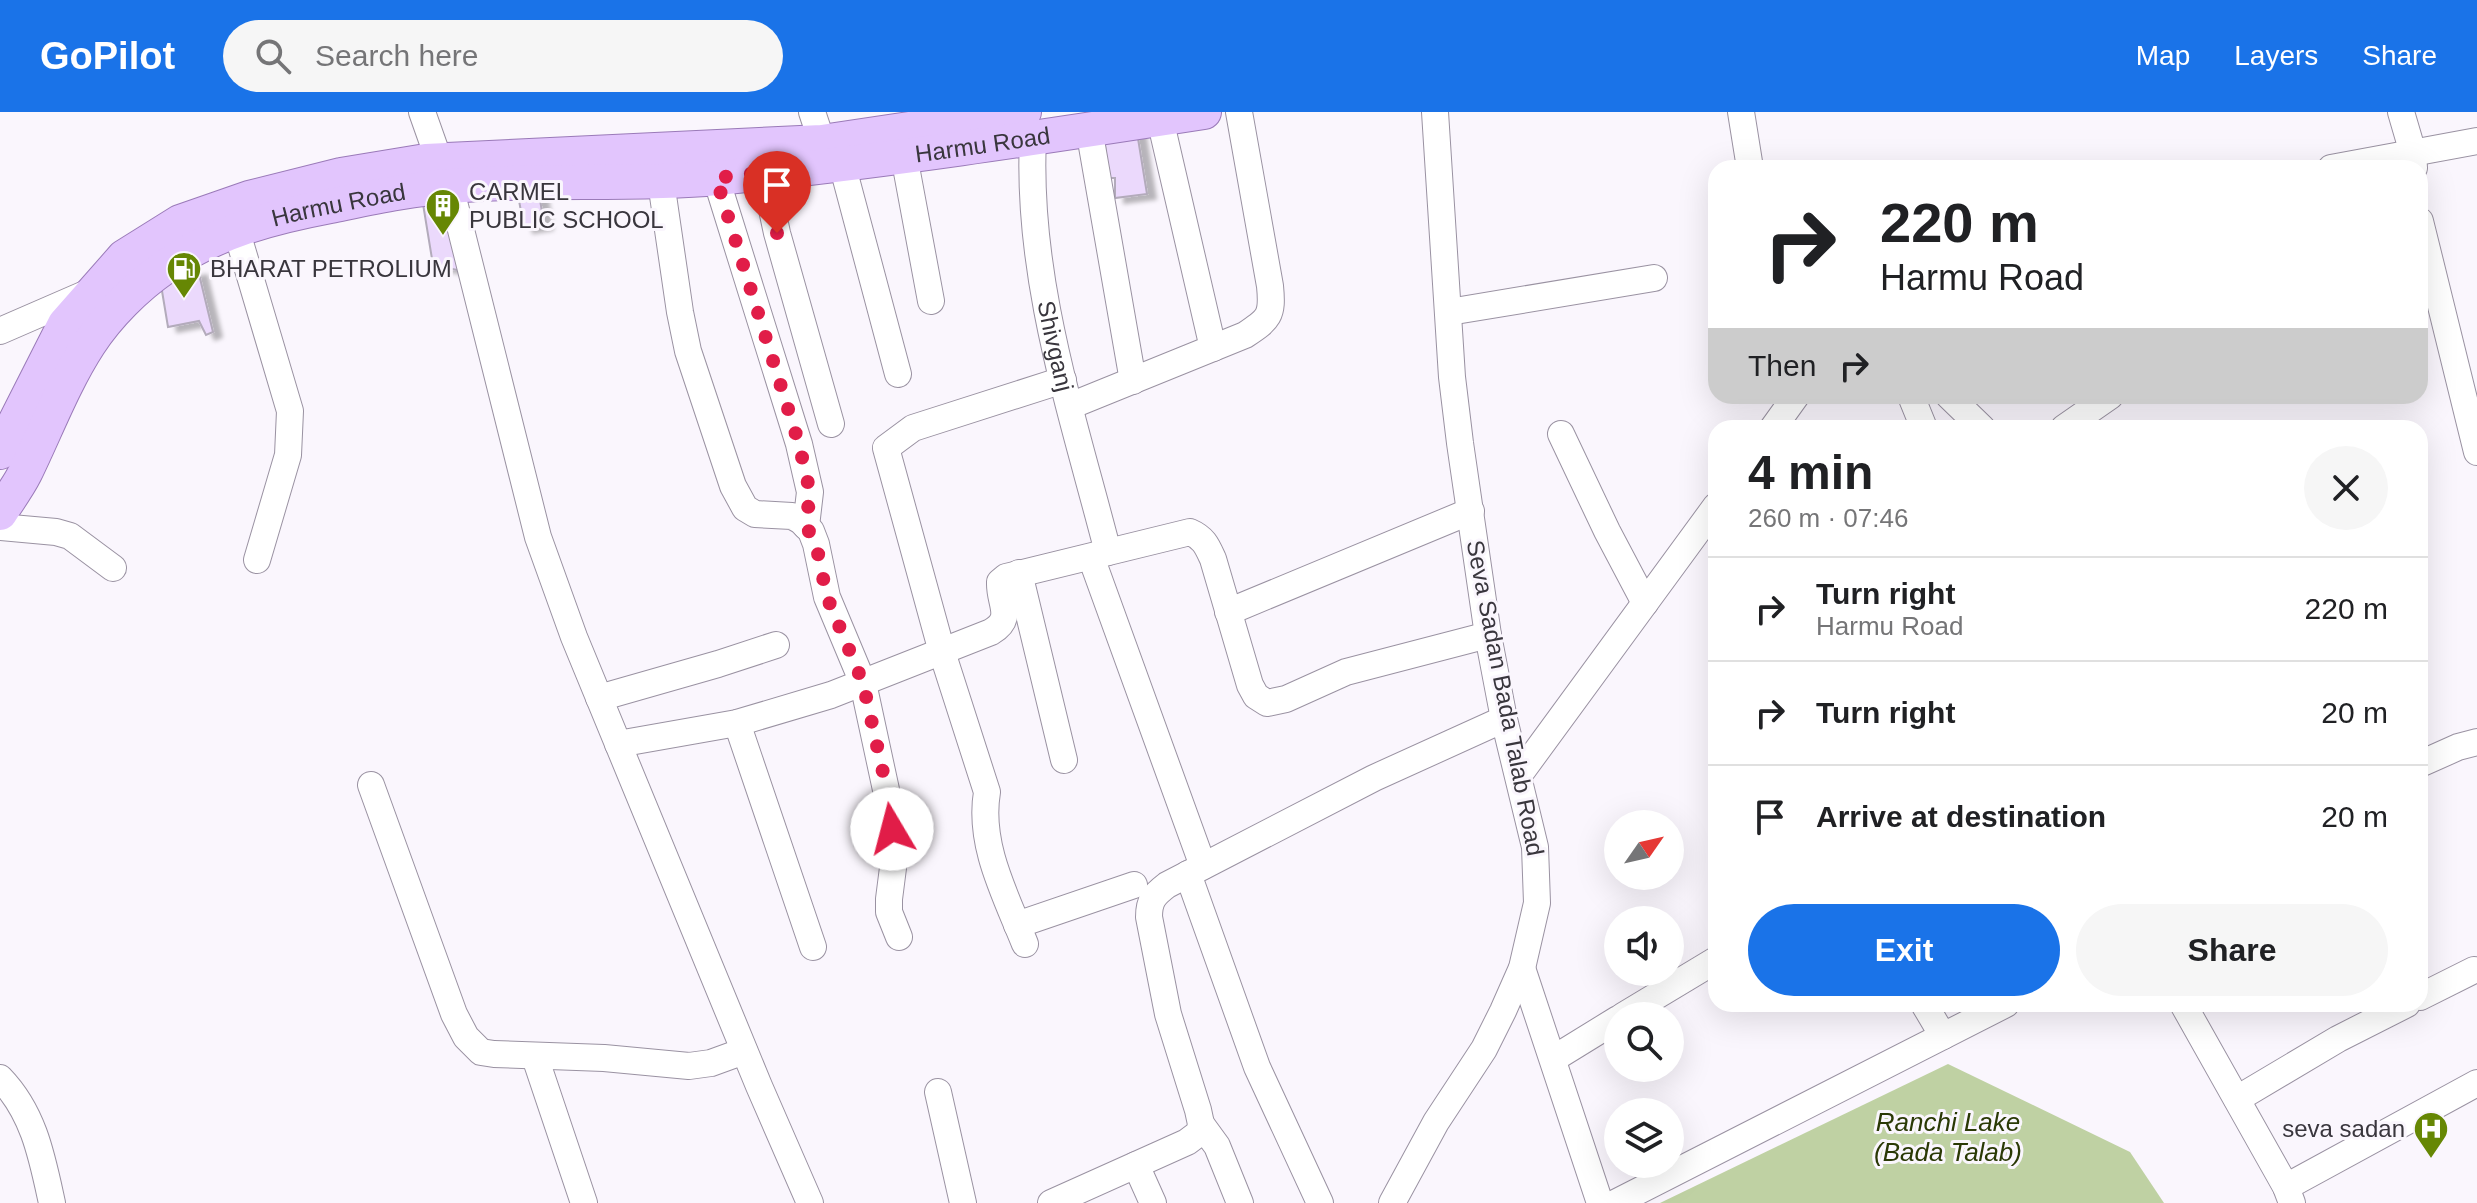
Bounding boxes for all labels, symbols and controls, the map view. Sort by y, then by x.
search box [223,20,783,92]
icon: search [251,34,295,78]
text: GoPilot [40,35,175,77]
text: Search here [315,39,479,72]
text: Map [2136,40,2190,71]
text: Layers [2234,40,2318,71]
text: Share [2362,40,2437,71]
street label: Harmu Road [913,122,1052,168]
pin [743,151,811,233]
icon: arrive [755,163,799,207]
street label: Harmu Road [268,178,407,232]
place label: CARMEL PUBLIC SCHOOL [469,178,664,233]
building icon: CARMEL PUBLIC SCHOOL [424,187,462,237]
text: 220 m [1880,191,2039,254]
icon: right [1748,192,1852,296]
fuel station icon: BHARAT PETROLIUM [165,250,203,300]
place label: BHARAT PETROLIUM [210,255,452,282]
text: Harmu Road [1880,257,2084,298]
street label: Shivganj [1033,298,1079,394]
icon: right [1832,344,1876,388]
text: Then [1748,349,1816,382]
text: 4 min [1748,446,1873,499]
button: close [2304,446,2388,530]
text: 260 m · 07:46 [1748,503,1908,533]
street label: Seva Sadan Bada Talab Road [1462,538,1549,858]
text: Turn right [1816,577,1955,610]
icon: right [1748,587,1792,631]
text: 220 m [2305,592,2388,625]
text: Harmu Road [1816,611,1963,641]
icon: right [1748,691,1792,735]
text: Turn right [1816,696,1955,729]
text: 20 m [2321,696,2388,729]
position arrow [850,787,934,871]
icon: arrive [1748,795,1792,839]
text: Arrive at destination [1816,800,2106,833]
text: 20 m [2321,800,2388,833]
north arrow [1604,810,1684,890]
map controls [1604,810,1684,1178]
button: Exit [1748,904,2060,996]
button: Share [2076,904,2388,996]
button: sound [1604,906,1684,986]
button: search [1604,1002,1684,1082]
button: layers [1604,1098,1684,1178]
water label: Ranchi Lake (Bada Talab) [1874,1107,2022,1167]
hospital icon: seva sadan [2412,1110,2450,1160]
place label: seva sadan [2282,1115,2405,1142]

